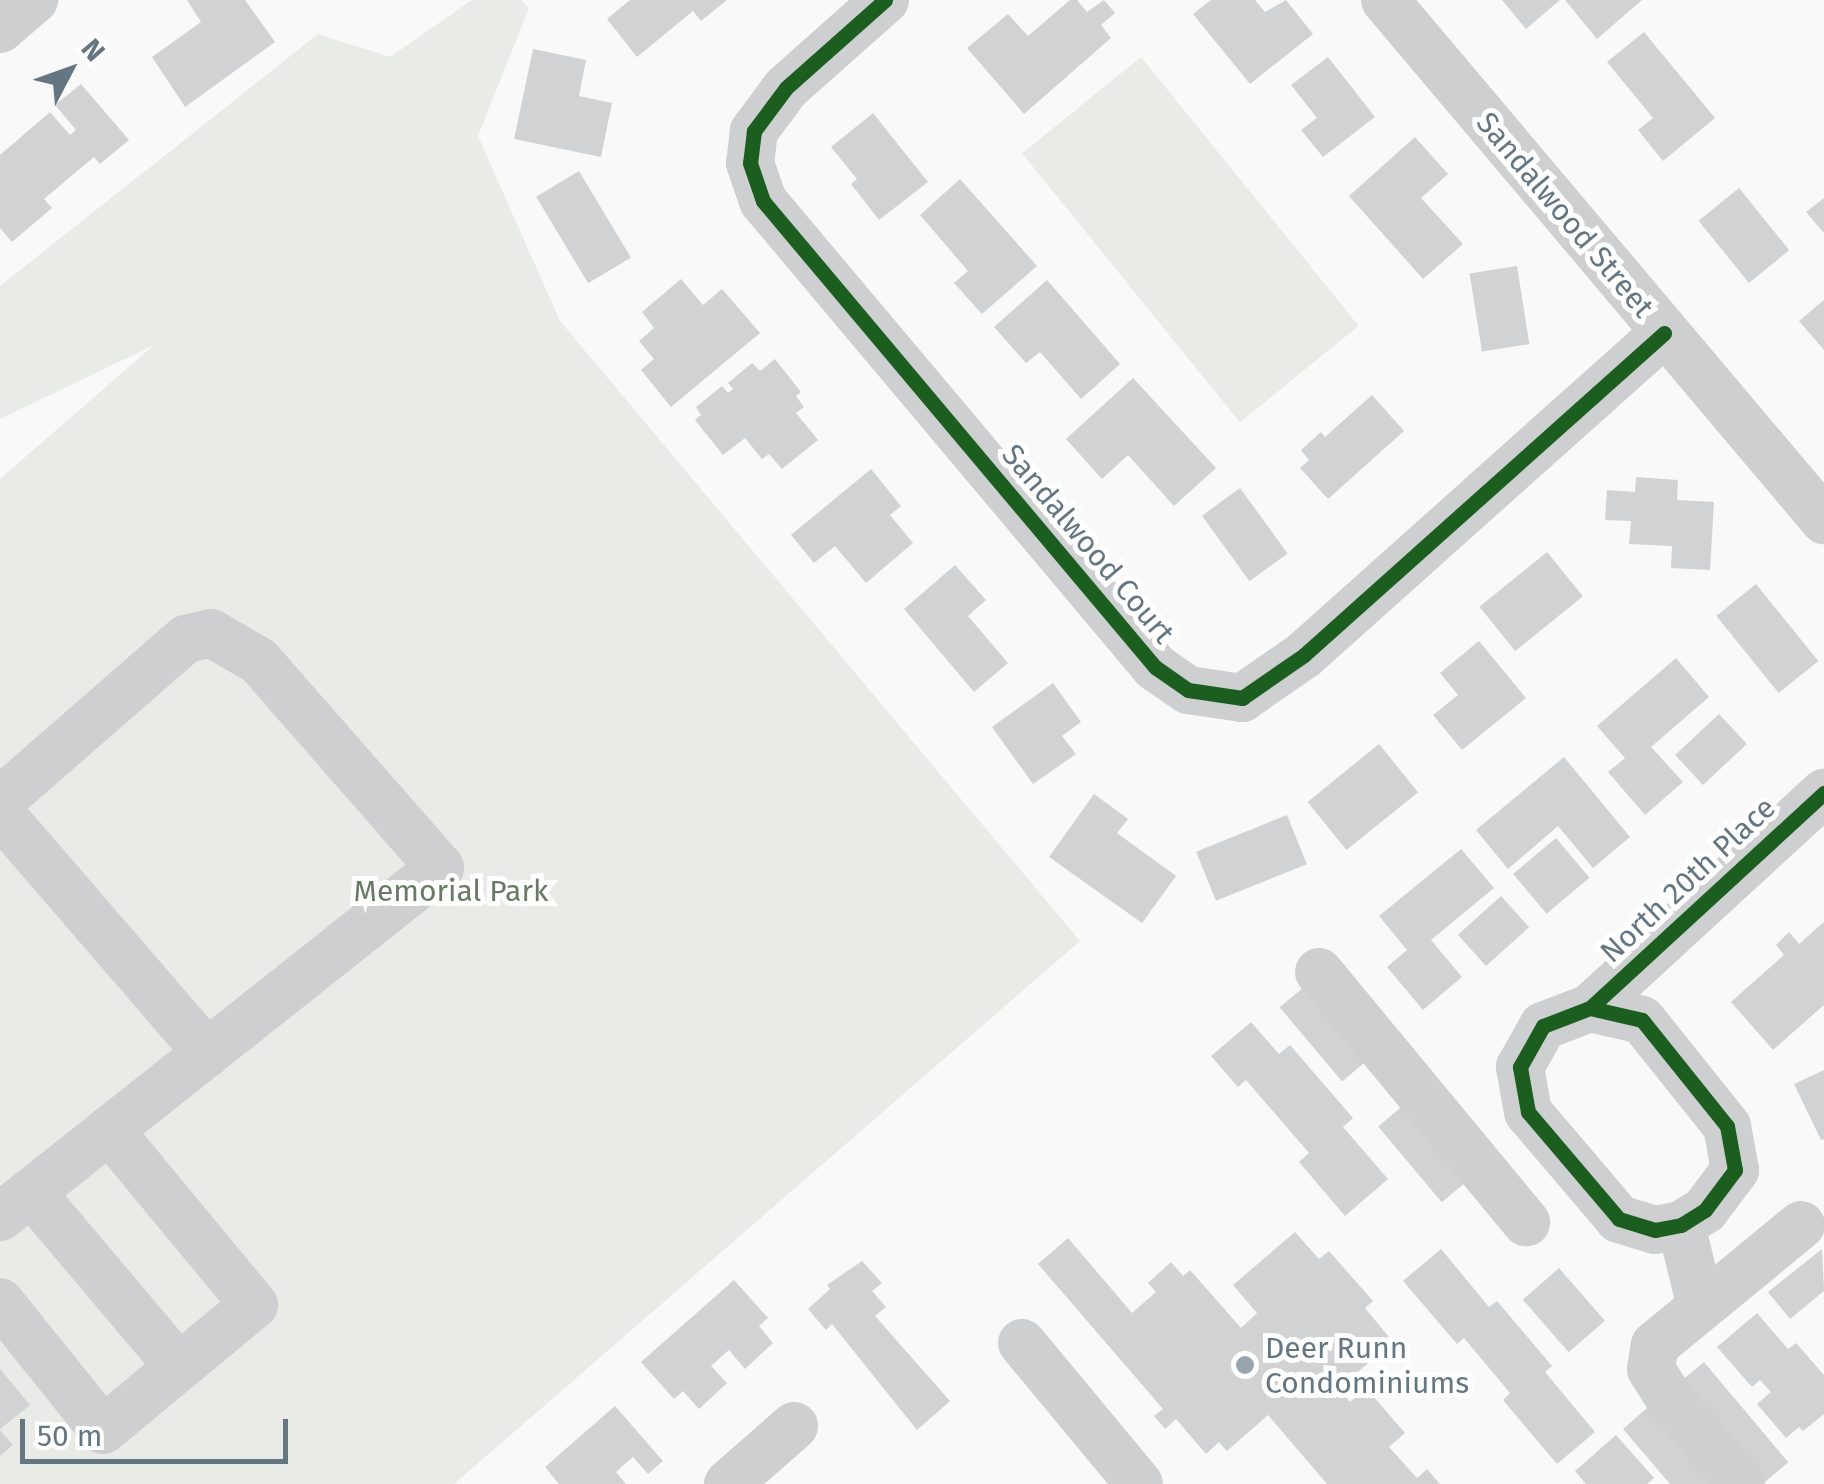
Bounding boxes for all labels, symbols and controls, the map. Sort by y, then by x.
north arrow [20,20,120,120]
text: N [74,32,112,68]
street label: Sandalwood Street [1469,105,1661,325]
street label: Sandalwood Court [994,437,1182,651]
street label: North 20th Place [1593,790,1783,970]
park label: Memorial Park [354,873,548,909]
place label: Deer Runn Condominiums [1265,1330,1469,1400]
marker: Deer Runn Condominiums [1234,1354,1256,1376]
scale bar [25,1399,292,1461]
text: 50 m [37,1418,102,1454]

